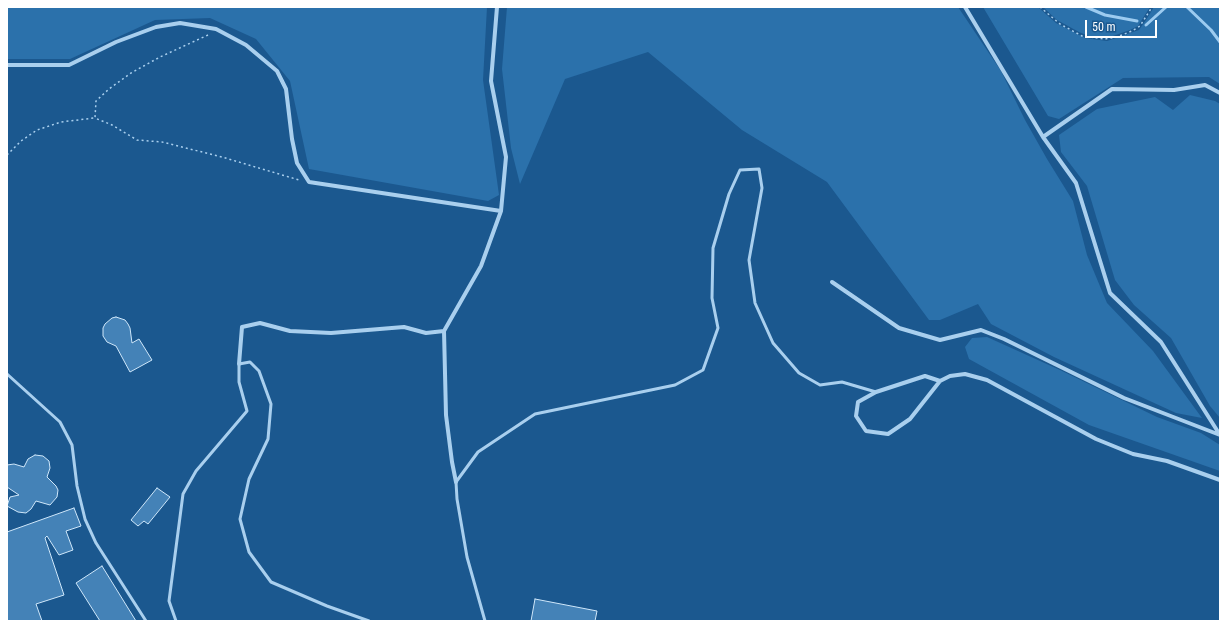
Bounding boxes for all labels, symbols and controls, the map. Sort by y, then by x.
scale bar [1087,12,1159,38]
text: 50 m [1092,20,1116,34]

